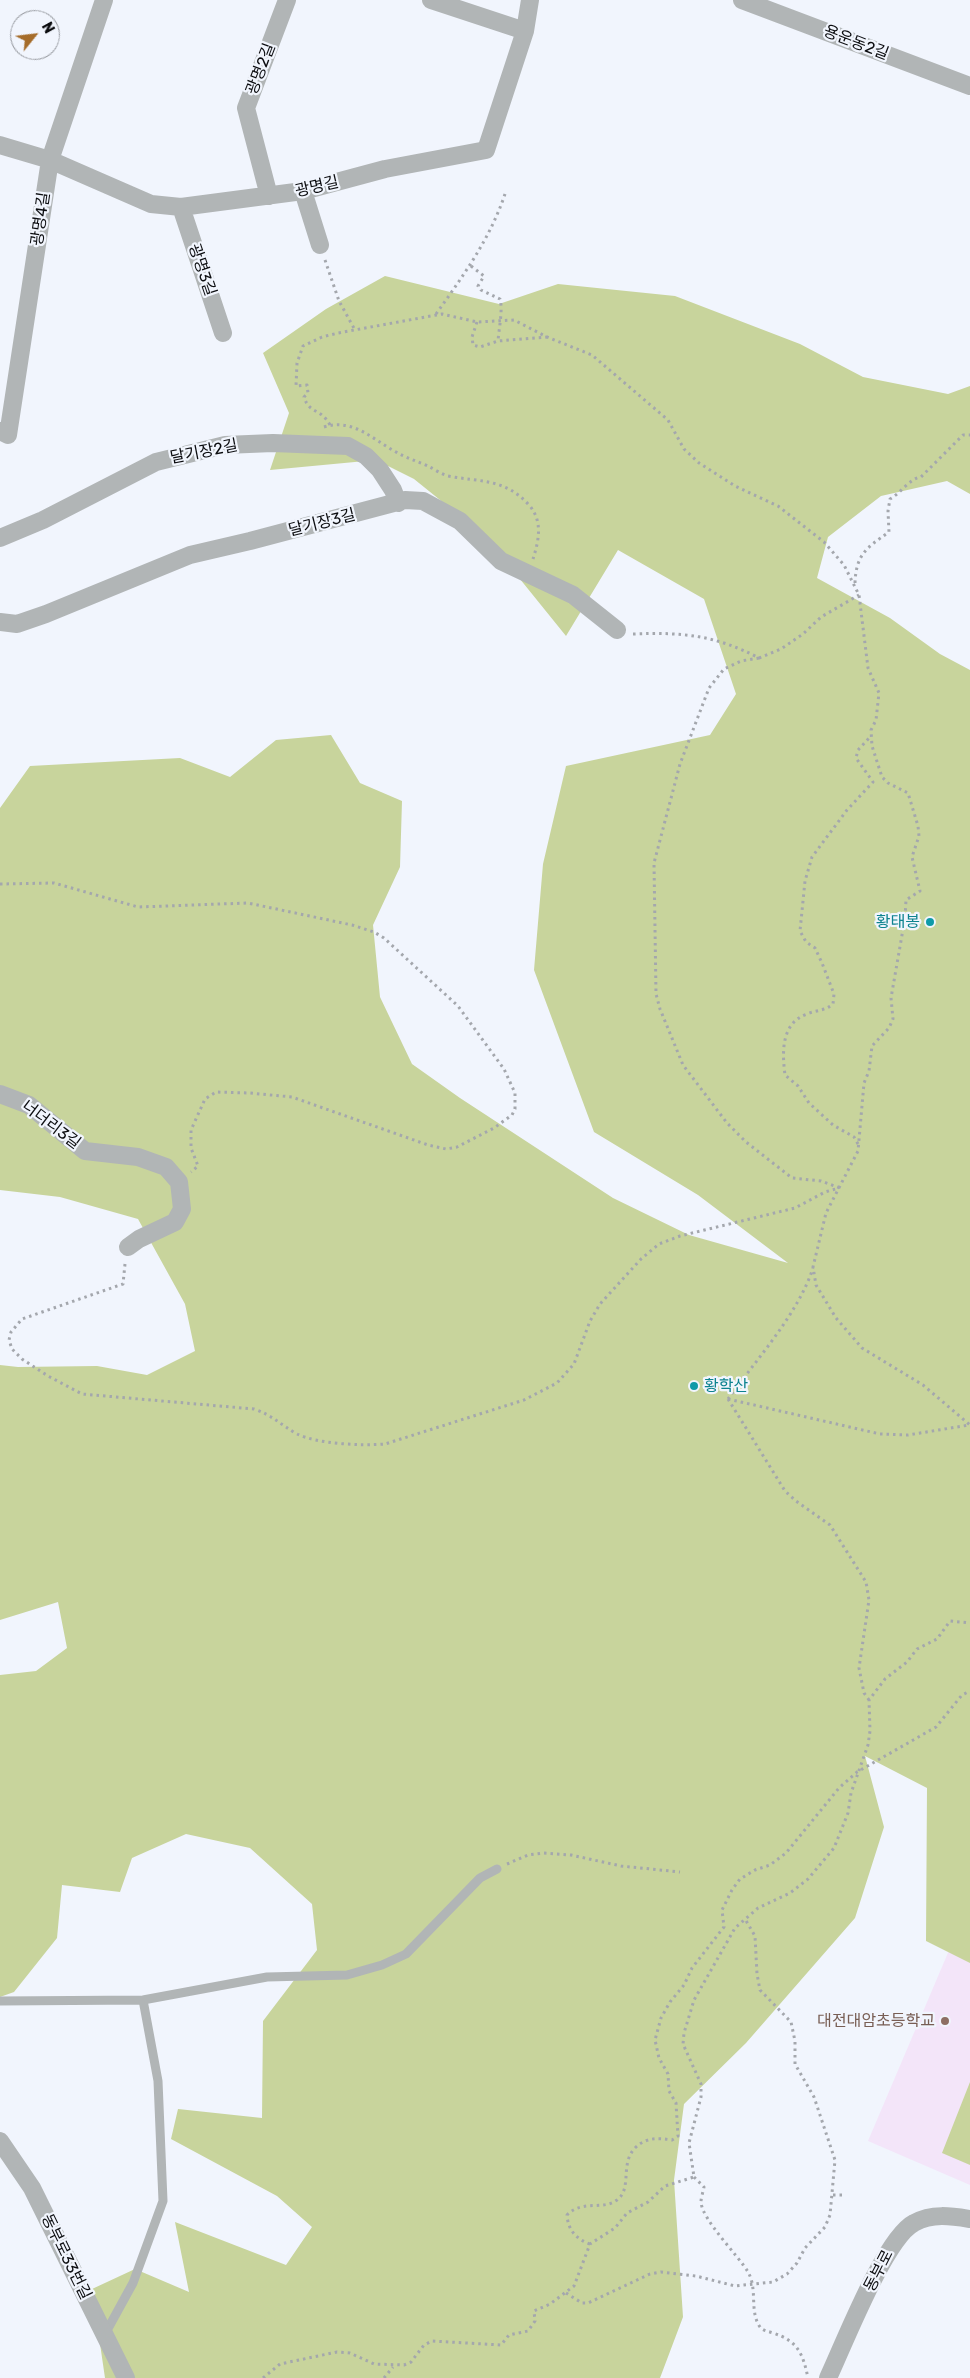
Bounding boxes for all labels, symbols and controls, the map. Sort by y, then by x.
north arrow [10,10,60,60]
text: N [38,19,58,36]
street label: 용운동2길 [821,22,891,64]
street label: 광명2길 [242,41,280,97]
street label: 광명길 [293,173,341,201]
street label: 광명4길 [28,191,54,247]
street label: 광명3길 [184,241,220,299]
street label: 달기장2길 [169,436,239,468]
street label: 달기장3길 [286,505,358,541]
place label: 황태봉 [876,912,920,932]
marker: 황태봉 [924,916,936,928]
street label: 너더리3길 [18,1097,84,1153]
place label: 황학산 [704,1376,748,1396]
marker: 황학산 [688,1380,700,1392]
place label: 대전대암초등학교 [817,2011,935,2031]
marker: 대전대암초등학교 [939,2015,951,2027]
street label: 동부로33번길 [37,2211,95,2303]
street label: 동부로 [860,2247,898,2295]

